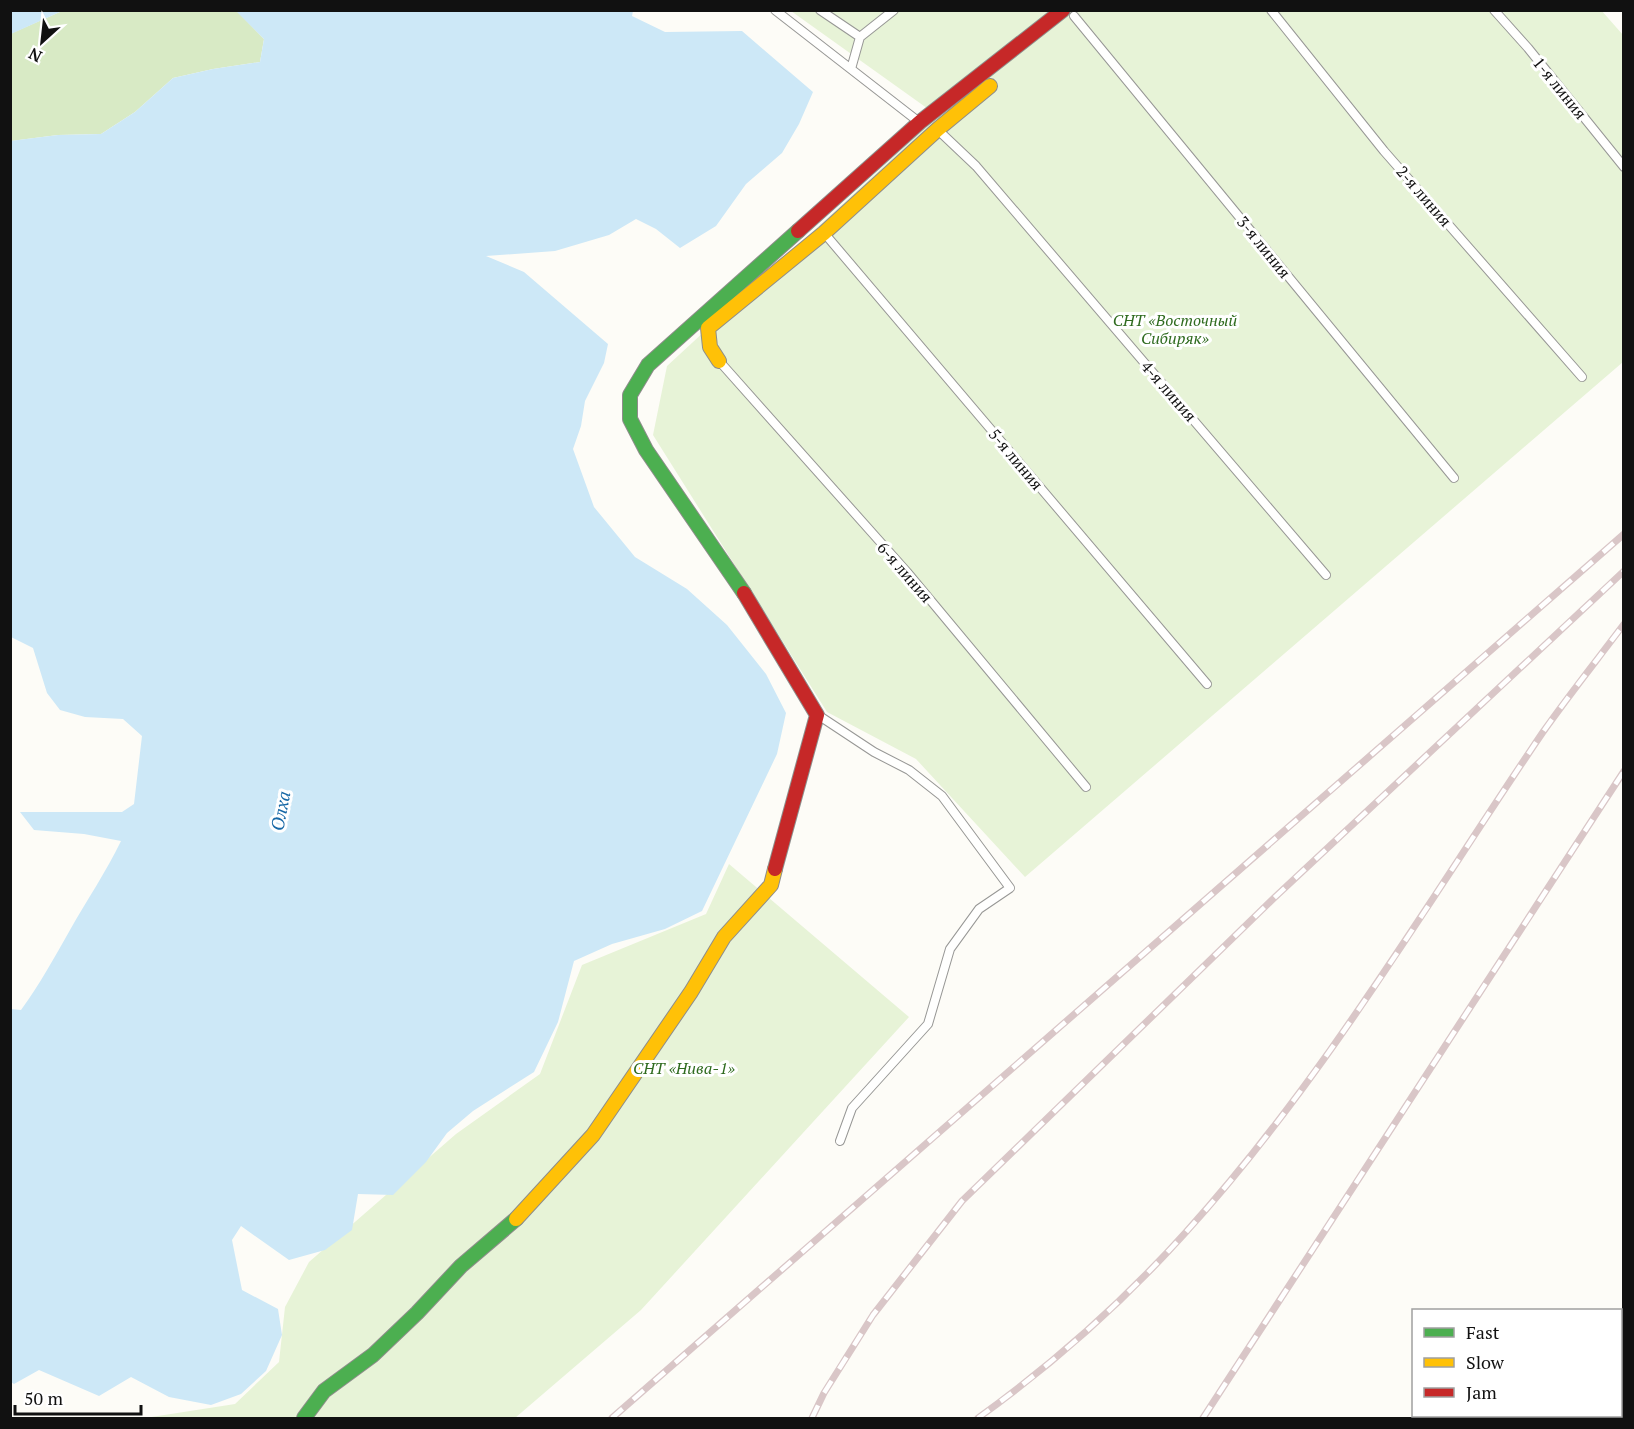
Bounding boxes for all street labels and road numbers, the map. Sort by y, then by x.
street label: 1-я линия [1528,52,1592,124]
street label: 2-я линия [1391,161,1457,231]
street label: 3-я линия [1232,211,1296,283]
street label: 4-я линия [1136,356,1202,426]
street label: 5-я линия [984,424,1048,494]
street label: 6-я линия [872,537,938,607]

